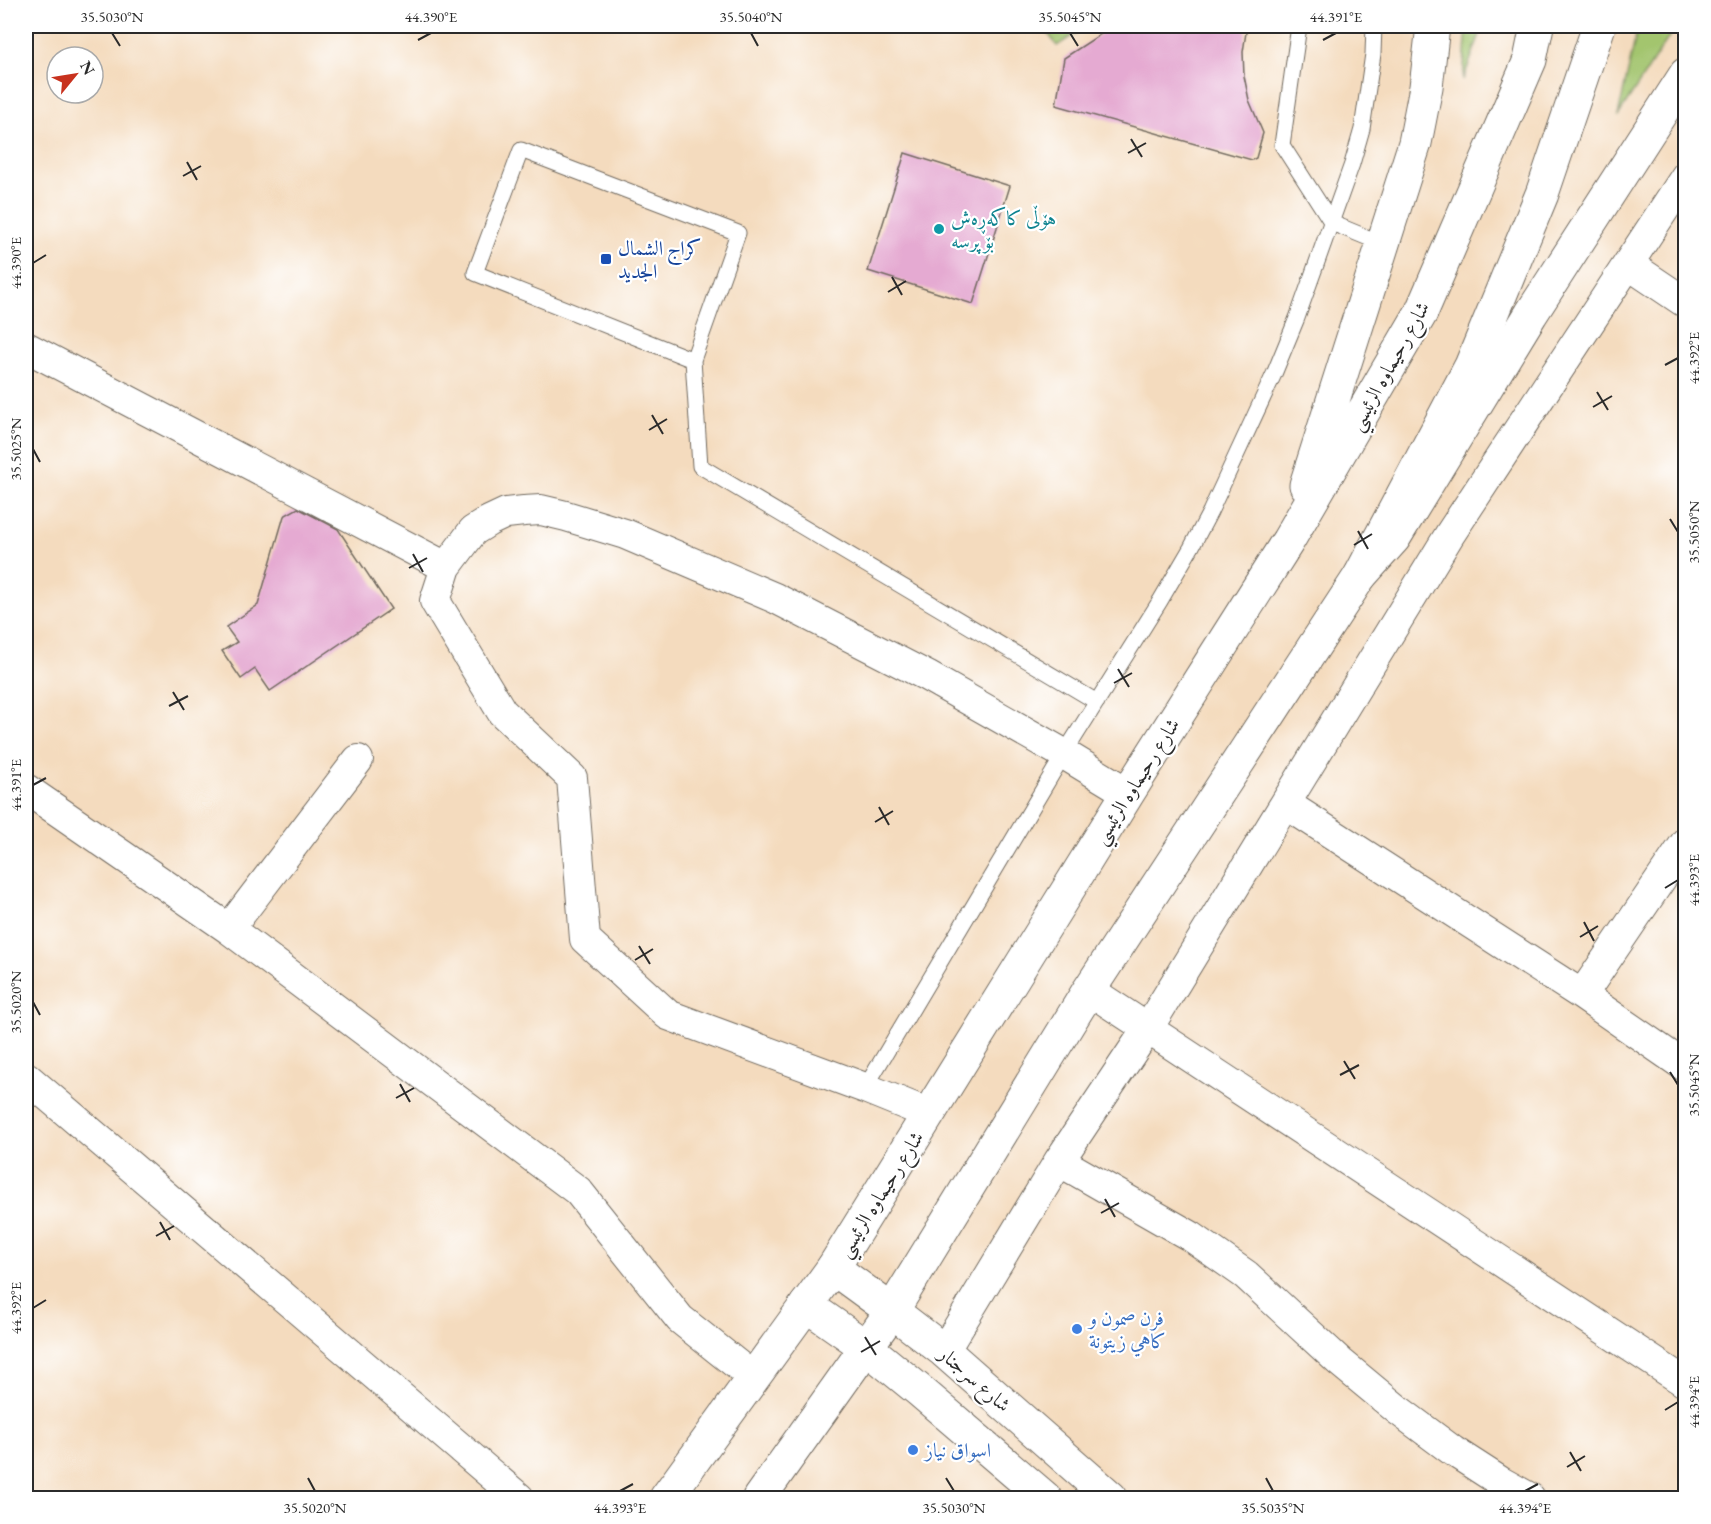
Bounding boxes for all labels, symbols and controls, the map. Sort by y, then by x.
text: 35.5030°N [81,7,144,26]
text: 44.390°E [405,7,458,26]
text: 35.5040°N [720,7,783,26]
text: 35.5045°N [1039,7,1102,26]
text: 44.391°E [1310,7,1363,26]
north arrow [45,45,105,105]
text: N [75,57,100,79]
place label: هۆڵی کاکەڕەش بۆ پرسە [951,205,1056,255]
marker: هۆڵی کاکەڕەش بۆ پرسە [932,222,946,236]
place label: كراج الشمال الجديد [618,235,702,284]
text: 44.390°E [6,236,25,289]
marker: كراج الشمال الجديد [599,252,613,266]
street label: شارع رحيماوه الرئيسي [1343,297,1441,438]
text: 44.392°E [1684,331,1703,384]
text: 35.5025°N [6,417,25,480]
text: 35.5050°N [1684,500,1703,563]
street label: شارع رحيماوه الرئيسي [1087,713,1190,852]
text: 44.391°E [6,758,25,811]
text: 44.393°E [1684,853,1703,906]
text: 35.5020°N [6,970,25,1033]
text: 35.5045°N [1684,1053,1703,1116]
street label: شارع رحيماوه الرئيسي [831,1126,934,1265]
text: 44.392°E [6,1281,25,1334]
place label: فرن صمون و كاهي زيتونة [1087,1305,1166,1357]
marker: فرن صمون و كاهي زيتونة [1070,1322,1084,1336]
street label: شارع سرجنار [929,1339,1016,1421]
text: 44.394°E [1684,1375,1703,1428]
place label: اسواق نياز [923,1437,991,1463]
marker: اسواق نياز [906,1443,920,1457]
text: 35.5020°N [284,1498,347,1517]
text: 44.393°E [594,1498,647,1517]
text: 35.5030°N [923,1498,986,1517]
text: 35.5035°N [1242,1498,1305,1517]
text: 44.394°E [1499,1498,1552,1517]

